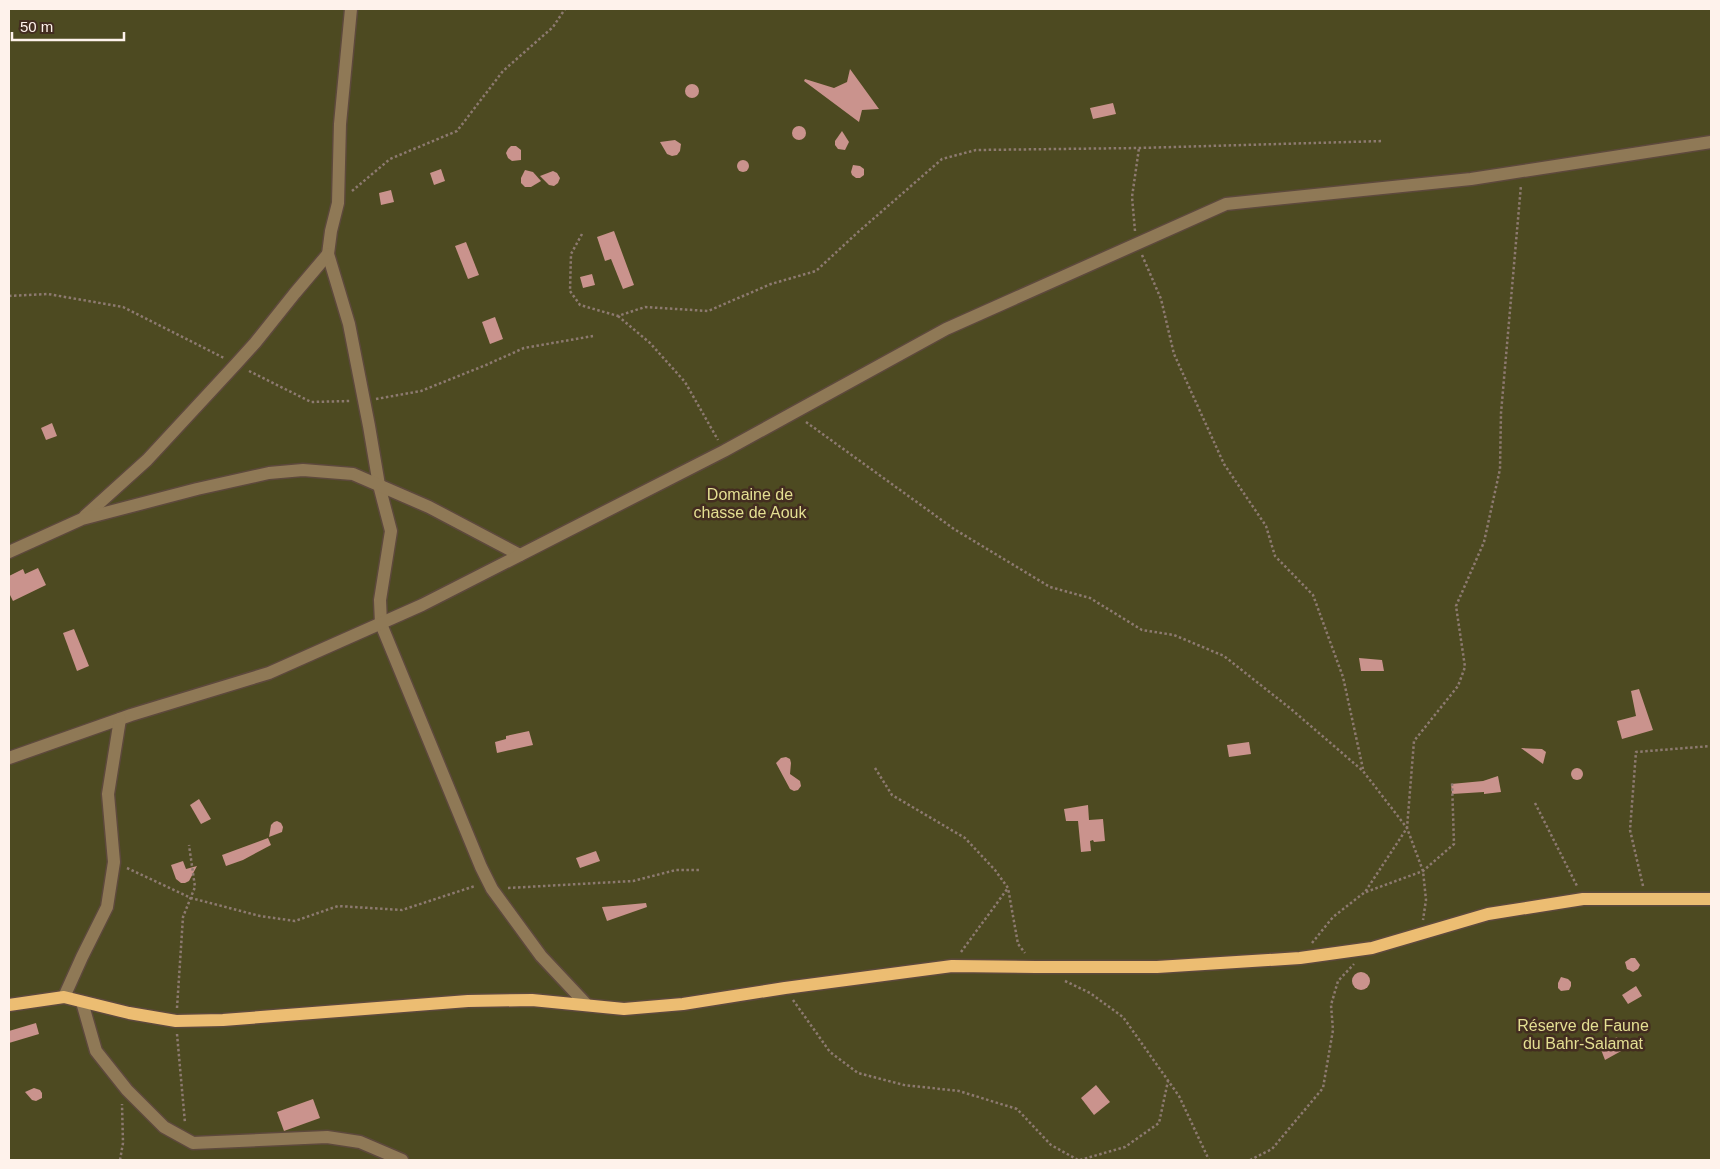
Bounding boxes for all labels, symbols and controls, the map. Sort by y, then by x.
scale bar [12,10,125,42]
text: 50 m [20,18,53,35]
park label: Domaine de chasse de Aouk [694,486,807,521]
park label: Réserve de Faune du Bahr-Salamat [1517,1017,1649,1052]

